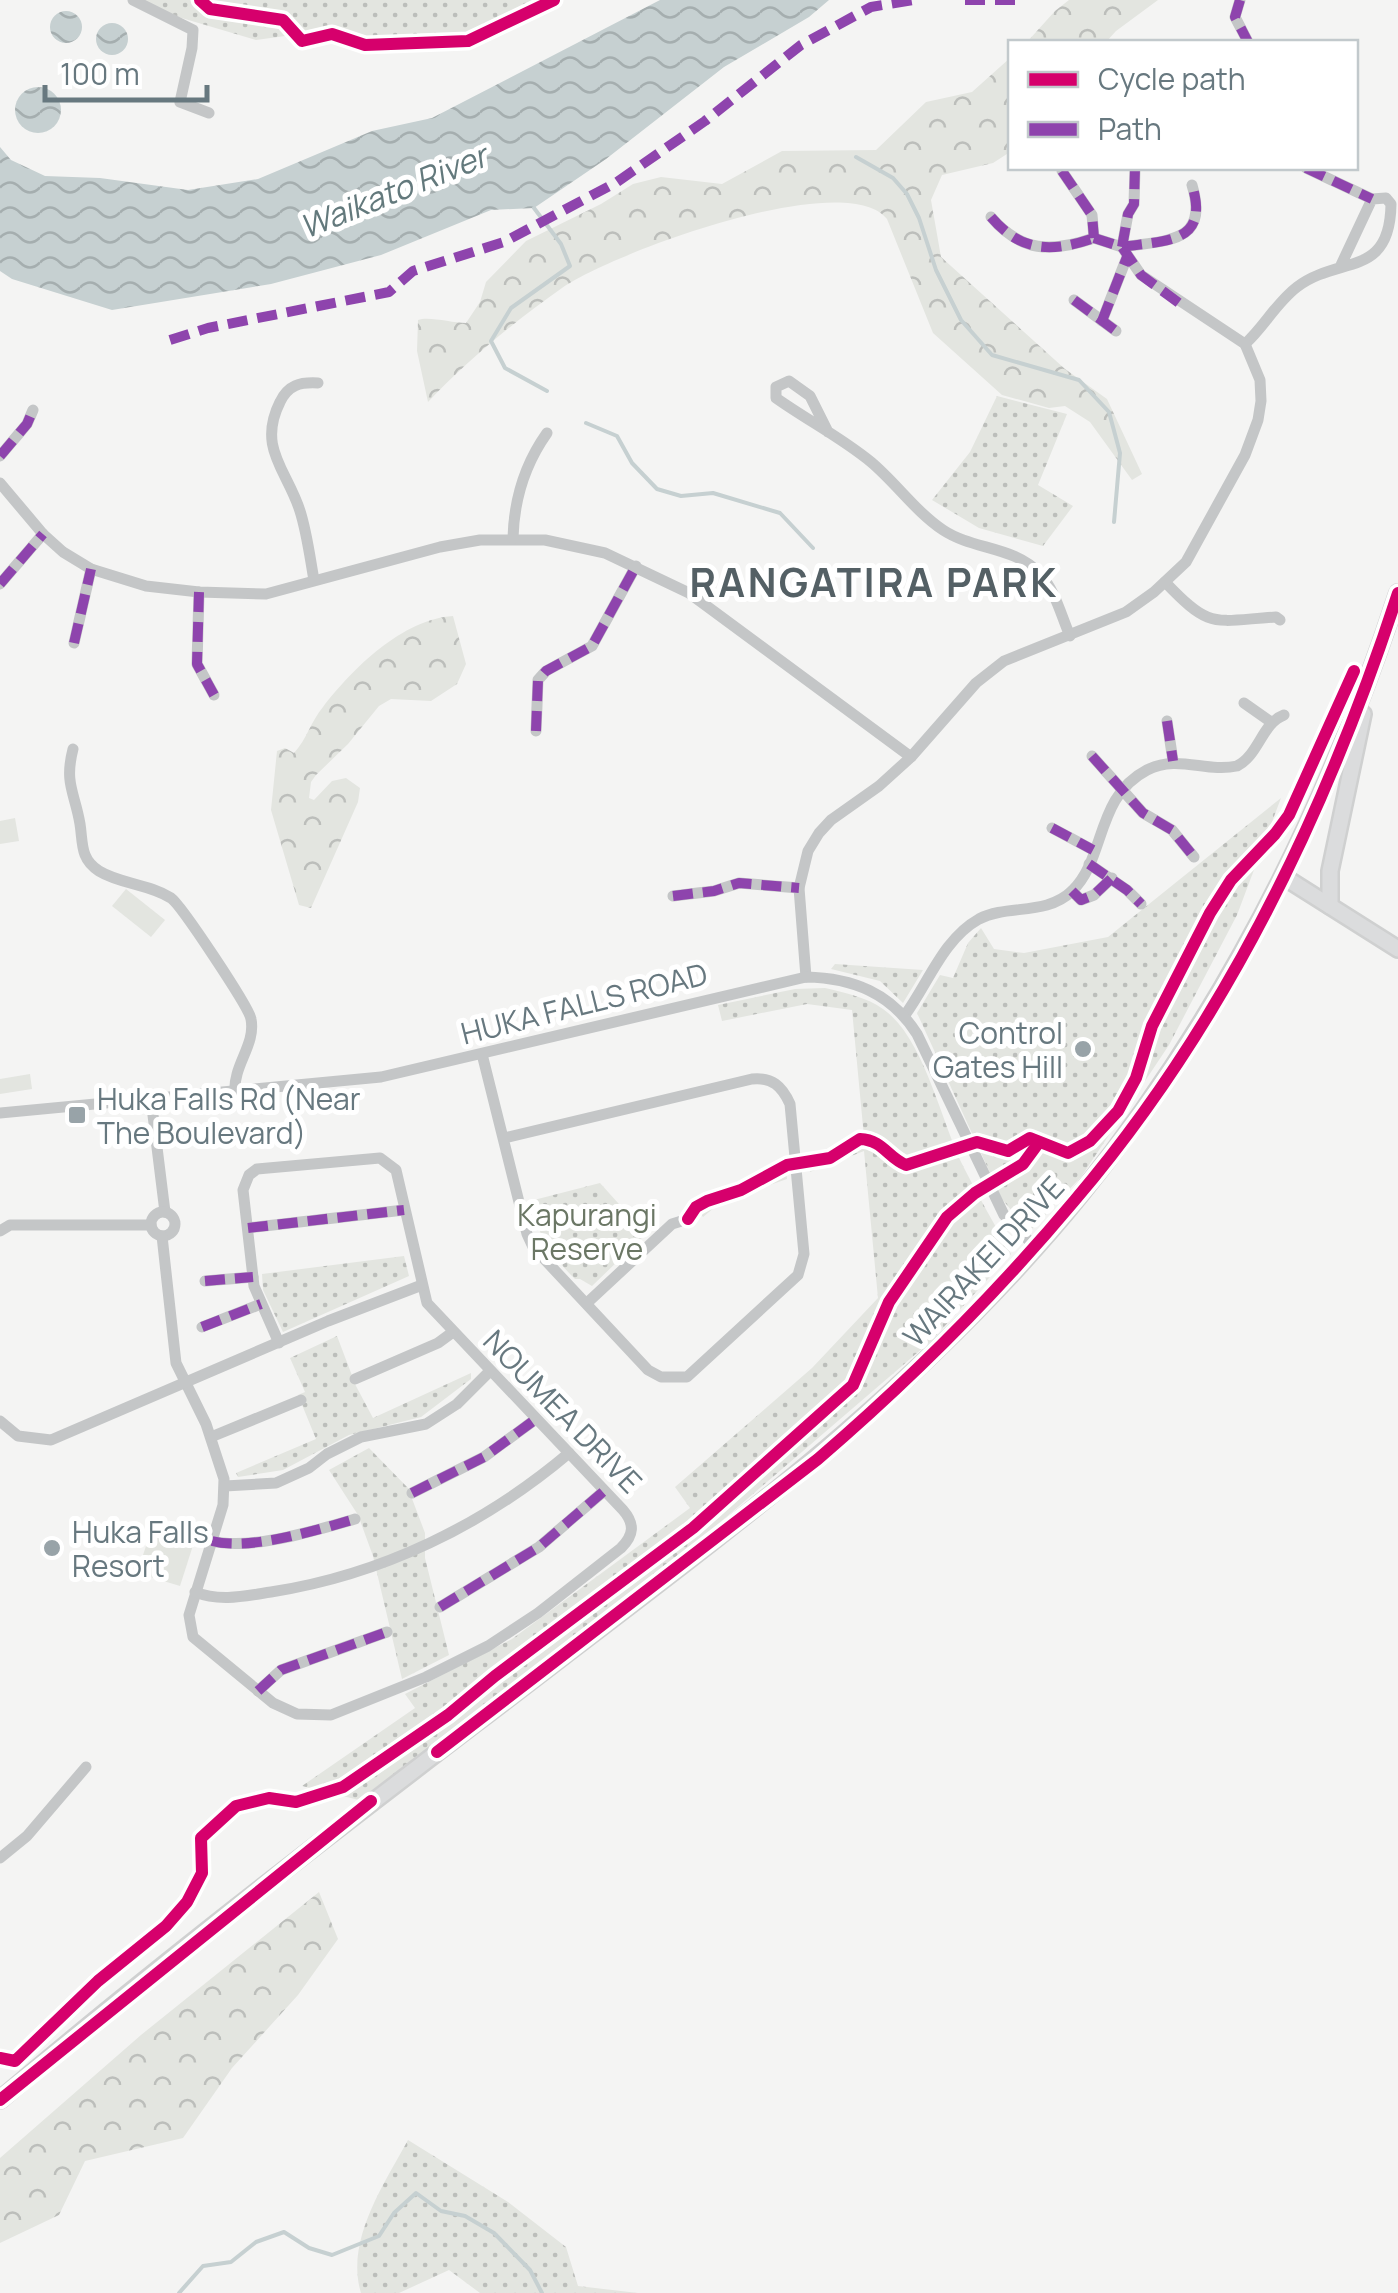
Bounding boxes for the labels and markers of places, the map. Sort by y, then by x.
place label: Control Gates Hill [933,1012,1063,1087]
marker: Control Gates Hill [1072,1038,1094,1060]
place label: Huka Falls Rd (Near The Boulevard) [97,1078,361,1153]
marker: Huka Falls Rd (Near The Boulevard) [66,1104,88,1126]
place label: Huka Falls Resort [72,1511,209,1586]
marker: Huka Falls Resort [41,1537,63,1559]

